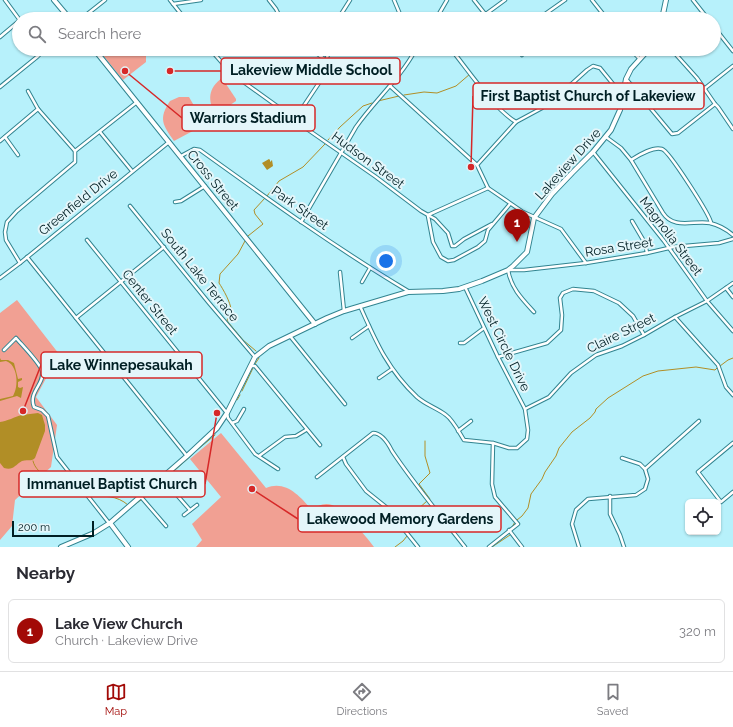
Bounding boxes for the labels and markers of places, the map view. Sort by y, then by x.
callout: Lakeview Middle School [221,58,400,84]
callout: First Baptist Church of Lakeview [473,83,704,109]
callout: Warriors Stadium [182,105,315,131]
pin: 1 [504,209,530,242]
callout: Lake Winnepesaukah [41,352,202,378]
callout: Immanuel Baptist Church [19,471,205,497]
callout: Lakewood Memory Gardens [298,506,501,532]

